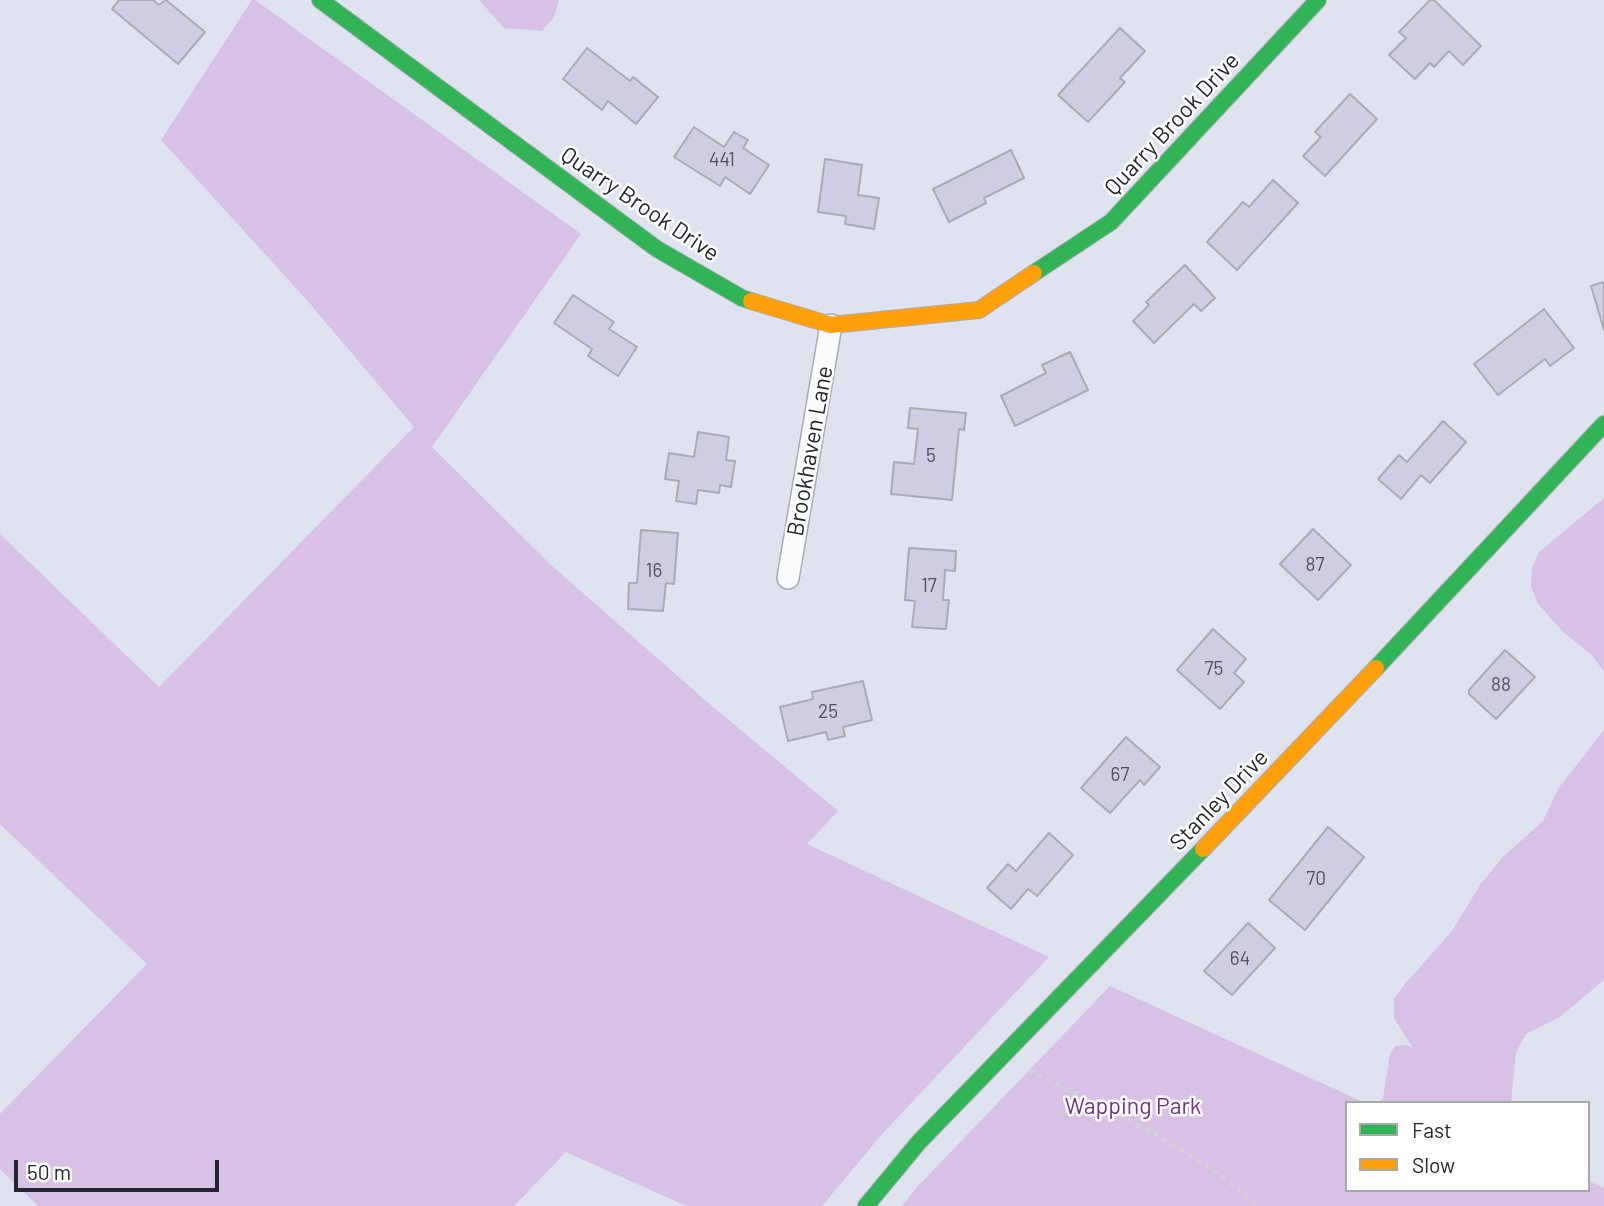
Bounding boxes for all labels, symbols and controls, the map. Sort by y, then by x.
street label: Quarry Brook Drive [1099,47,1245,201]
street label: Quarry Brook Drive [556,141,724,267]
house number: 441 [709,149,735,171]
street label: Brookhaven Lane [781,364,839,538]
house number: 5 [926,445,936,467]
house number: 87 [1306,554,1324,576]
house number: 16 [646,560,662,582]
house number: 17 [921,575,937,597]
house number: 75 [1205,658,1223,680]
house number: 88 [1491,674,1511,696]
house number: 25 [818,701,838,723]
street label: Stanley Drive [1164,744,1274,856]
house number: 67 [1111,764,1129,786]
house number: 70 [1306,868,1326,890]
house number: 64 [1230,948,1250,970]
park label: Wapping Park [1065,1092,1201,1120]
legend [1345,1101,1590,1192]
text: Fast [1412,1117,1452,1142]
scale bar [18,1146,222,1190]
text: Slow [1412,1152,1455,1177]
text: 50 m [27,1159,71,1184]

